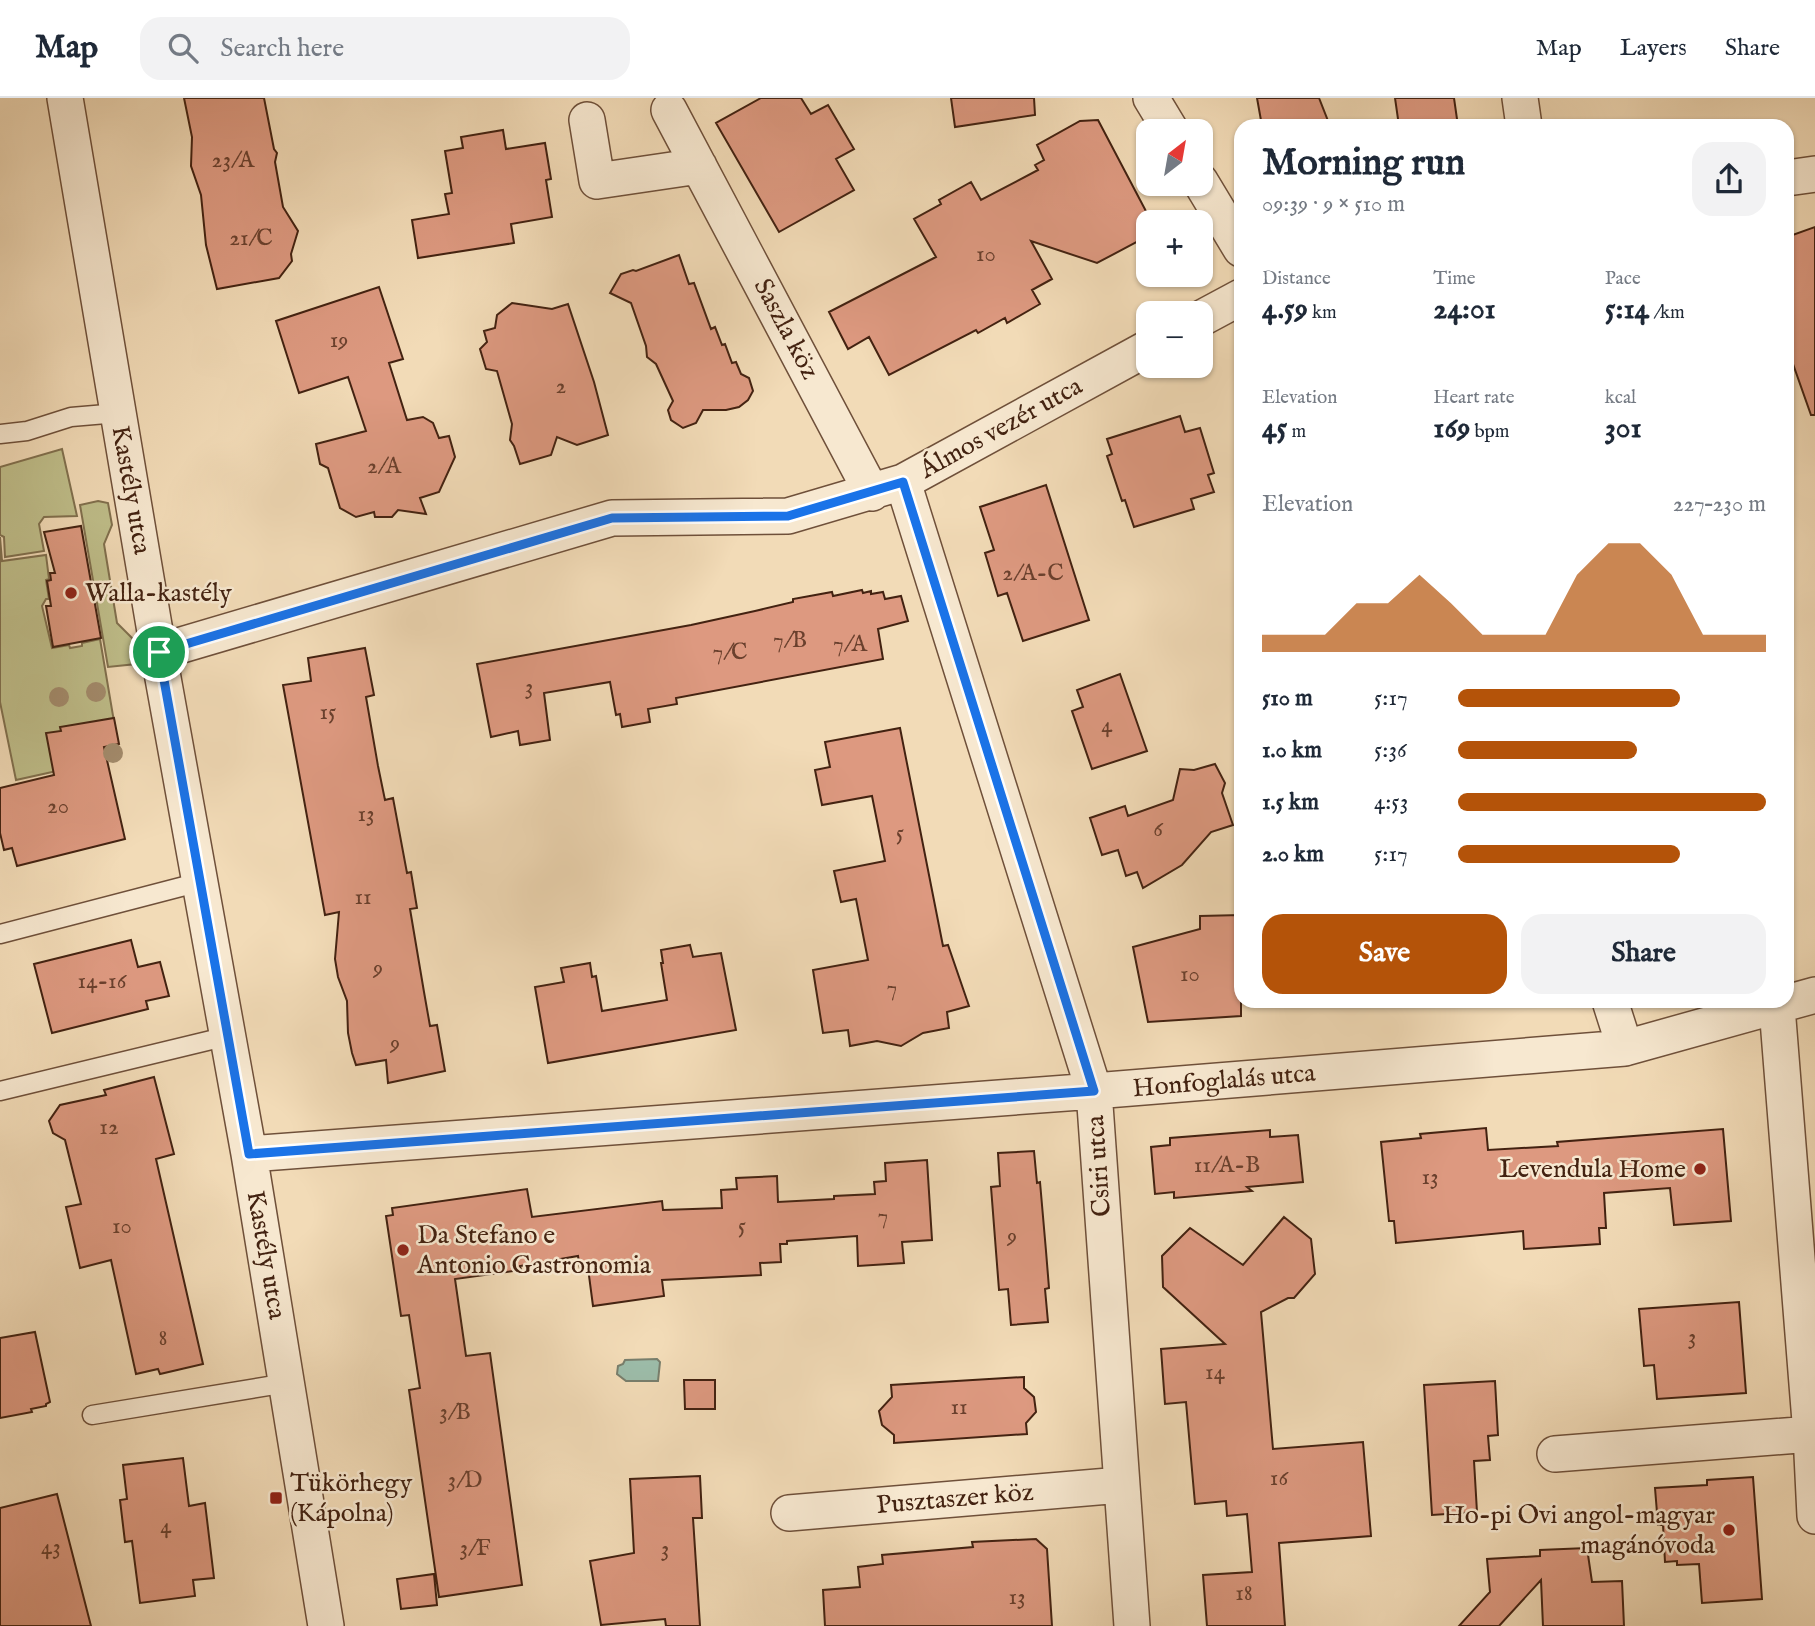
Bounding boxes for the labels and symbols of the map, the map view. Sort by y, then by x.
north arrow [1136,119,1213,196]
house number: 23/A [212,146,256,175]
house number: 21/C [229,224,273,253]
house number: 10 [976,240,996,269]
street label: Saszla köz [746,273,826,385]
house number: 19 [330,326,348,355]
street label: Álmos vezér utca [913,369,1089,487]
house number: 2 [556,372,566,401]
street label: Kastély utca [103,423,159,558]
house number: 2/A [367,452,403,481]
house number: 2/A-C [1002,559,1064,588]
place label: Walla-kastély [85,577,232,610]
marker: Walla-kastély [63,585,79,601]
pin [129,622,189,682]
house number: 7/B [773,626,807,655]
house number: 7/A [833,630,869,659]
house number: 7/C [712,638,748,667]
house number: 3 [525,673,533,702]
house number: 15 [320,698,336,727]
house number: 4 [1101,711,1113,740]
house number: 20 [47,792,69,821]
house number: 13 [357,800,375,829]
house number: 6 [1153,815,1164,844]
house number: 5 [896,819,904,848]
house number: 11 [354,883,372,912]
house number: 9 [372,954,383,983]
house number: 10 [1180,960,1200,989]
house number: 14-16 [78,967,128,996]
house number: 7 [887,974,897,1003]
house number: 9 [389,1029,400,1058]
street label: Honfoglalás utca [1131,1057,1318,1105]
house number: 12 [99,1113,119,1142]
street label: Csiri utca [1079,1113,1119,1218]
house number: 11/A-B [1194,1151,1260,1180]
place label: Levendula Home [1499,1153,1686,1186]
marker: Levendula Home [1692,1161,1708,1177]
house number: 13 [1421,1163,1439,1192]
street label: Kastély utca [238,1188,294,1323]
house number: 7 [878,1202,888,1231]
house number: 10 [112,1212,132,1241]
house number: 5 [738,1212,746,1241]
place label: Da Stefano e Antonio Gastronomia [416,1219,652,1282]
house number: 9 [1006,1222,1017,1251]
marker: Da Stefano e Antonio Gastronomia [395,1242,411,1258]
house number: 3 [1688,1323,1696,1352]
house number: 8 [158,1324,168,1353]
house number: 14 [1205,1358,1226,1387]
house number: 11 [950,1393,968,1422]
house number: 3/B [439,1398,471,1427]
house number: 16 [1270,1464,1289,1493]
house number: 3/D [448,1466,482,1495]
place label: Tükörhegy (Kápolna) [290,1467,413,1530]
street label: Pusztaszer köz [875,1476,1035,1522]
marker: Tükörhegy (Kápolna) [268,1490,284,1506]
place label: Ho-pi Ovi angol-magyar magánóvoda [1443,1499,1716,1562]
house number: 4 [160,1512,172,1541]
marker: Ho-pi Ovi angol-magyar magánóvoda [1721,1522,1737,1538]
house number: 43 [41,1533,61,1562]
house number: 3/F [459,1534,491,1563]
house number: 3 [661,1535,669,1564]
house number: 18 [1235,1579,1253,1608]
house number: 13 [1008,1583,1026,1612]

